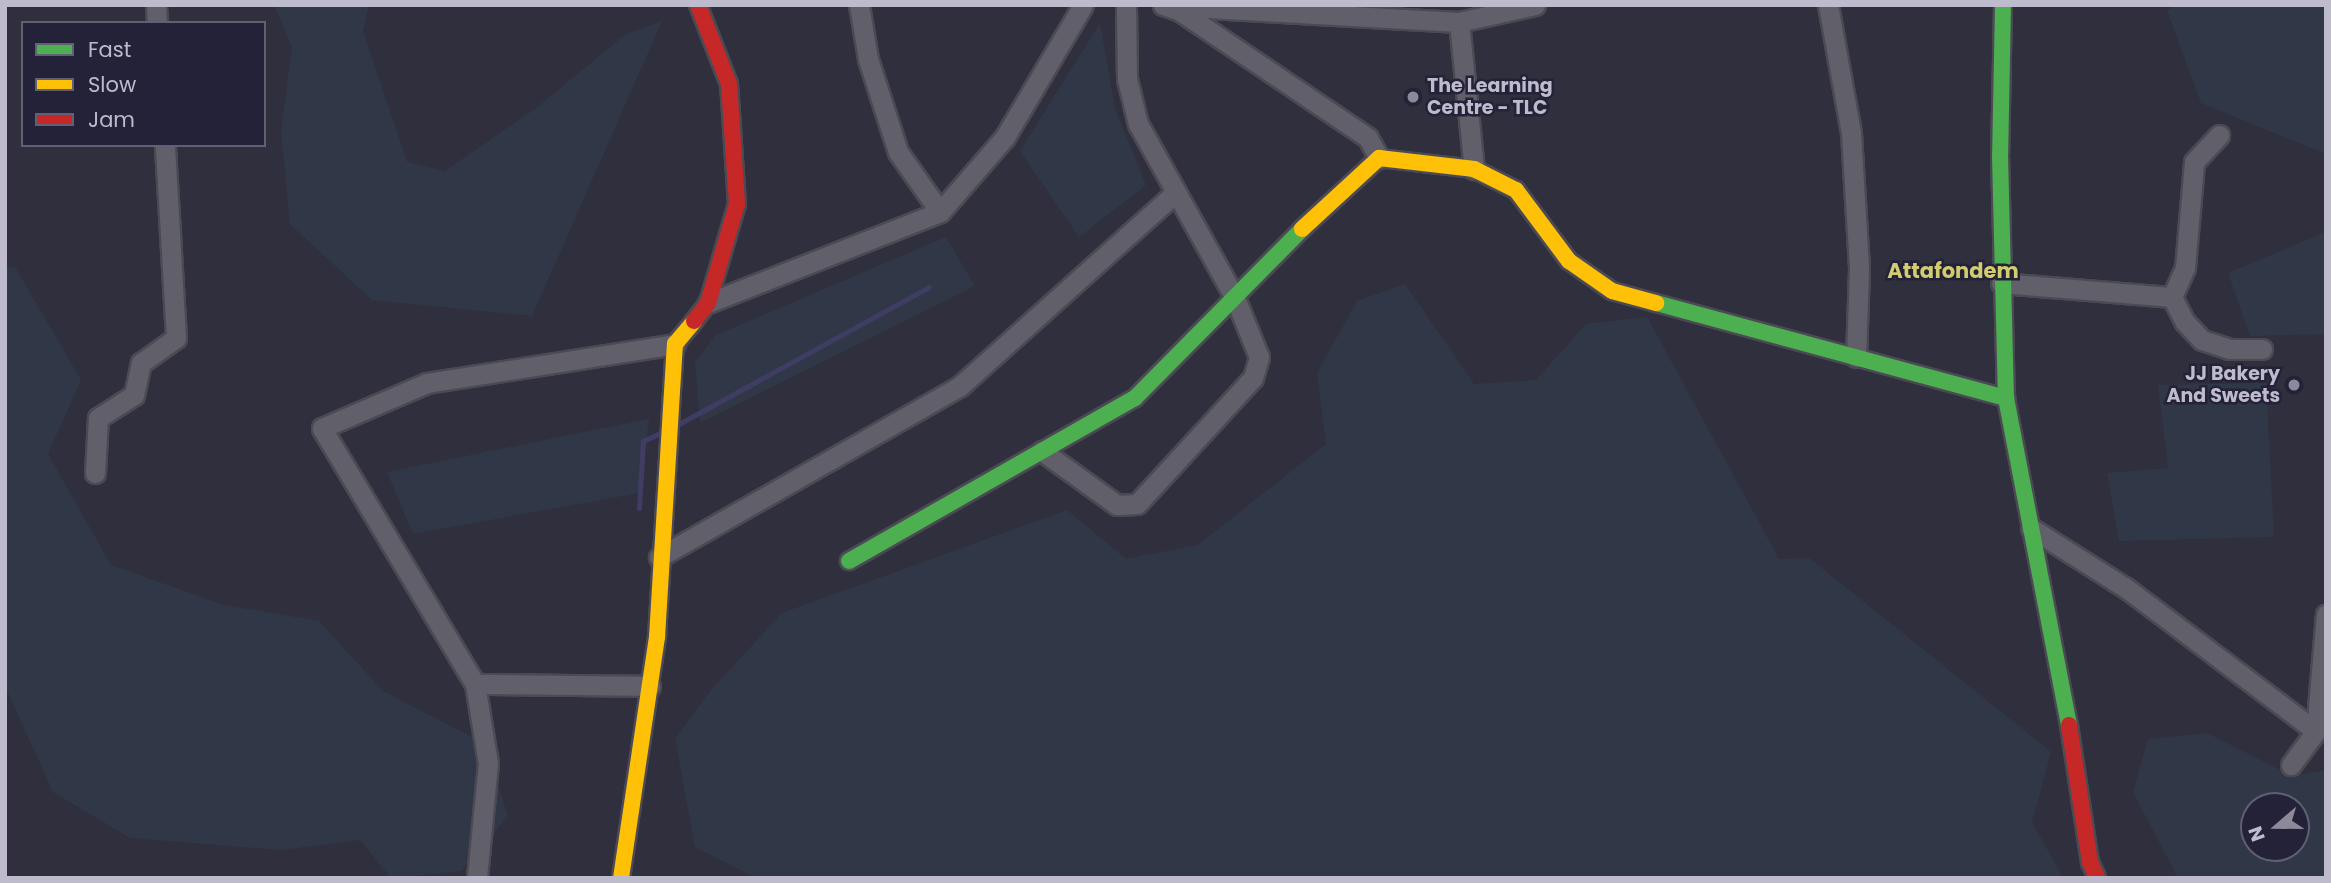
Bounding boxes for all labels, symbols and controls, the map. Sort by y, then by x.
legend [21,21,266,147]
text: Fast [88,35,131,64]
text: Slow [88,70,136,99]
place label: The Learning Centre - TLC [1427,75,1553,119]
marker: The Learning Centre - TLC [1405,89,1421,105]
text: Jam [88,105,135,134]
district label: Attafondem [1887,258,2019,284]
place label: JJ Bakery And Sweets [2166,363,2280,407]
marker: JJ Bakery And Sweets [2286,377,2302,393]
north arrow [2240,792,2310,862]
text: N [2242,822,2272,845]

